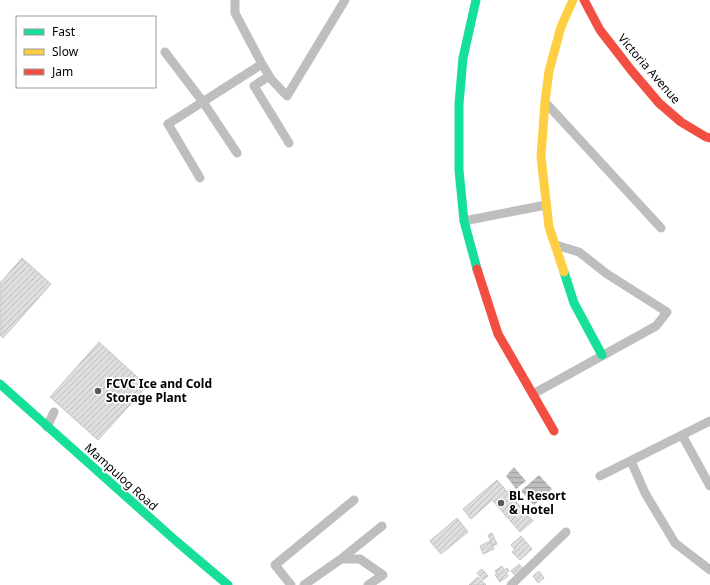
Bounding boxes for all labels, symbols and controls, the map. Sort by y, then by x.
legend [16,16,156,88]
text: Fast [52,23,76,40]
street label: Victoria Avenue [614,30,685,108]
text: Slow [52,43,79,60]
text: Jam [51,63,73,80]
place label: FCVC Ice and Cold Storage Plant [106,375,212,406]
marker: FCVC Ice and Cold Storage Plant [93,386,103,396]
street label: Mampulog Road [81,439,162,514]
place label: BL Resort & Hotel [509,487,566,518]
marker: BL Resort & Hotel [496,498,506,508]

